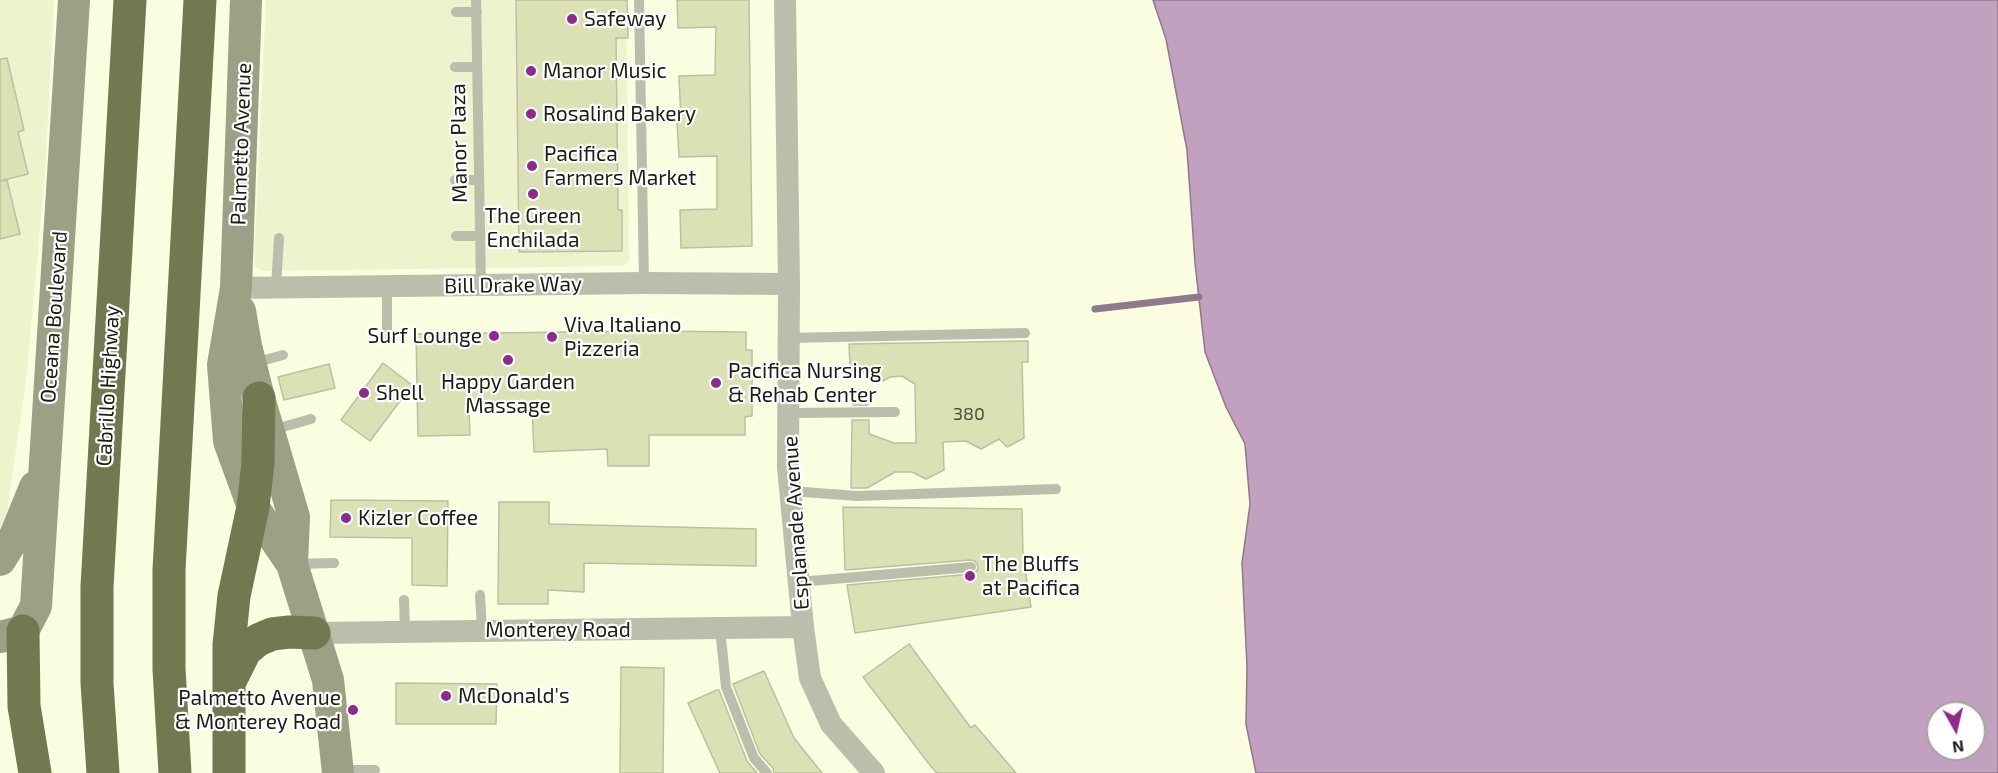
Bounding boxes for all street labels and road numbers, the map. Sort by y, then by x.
street label: Palmetto Avenue [226,62,256,226]
street label: Manor Plaza [445,83,473,203]
street label: Oceana Boulevard [35,230,73,404]
street label: Bill Drake Way [444,271,582,299]
street label: Cabrillo Highway [91,305,125,467]
street label: Esplanade Avenue [777,435,815,611]
street label: Monterey Road [485,617,631,643]

